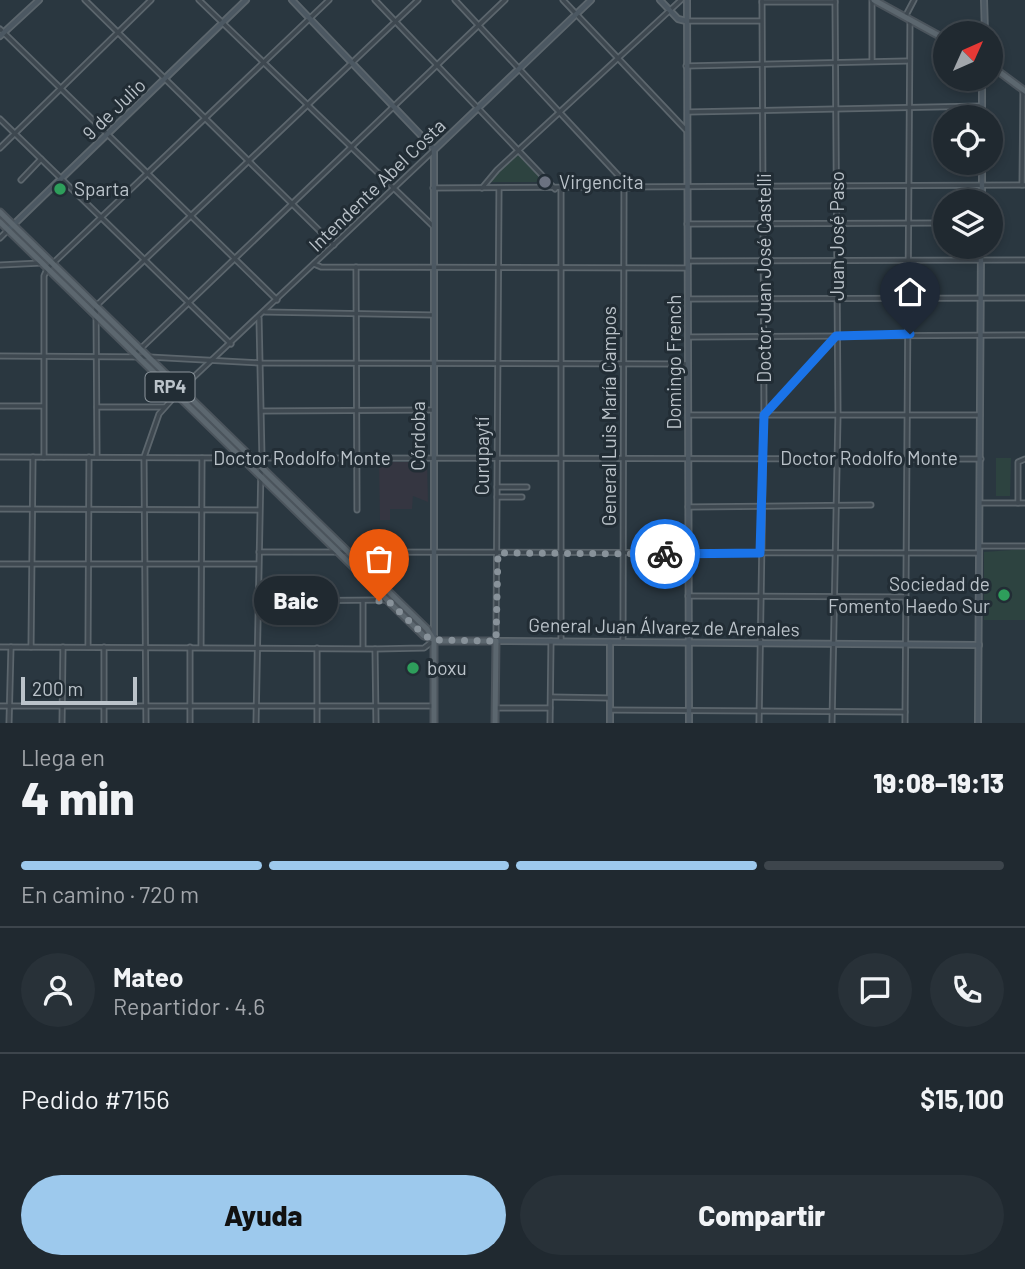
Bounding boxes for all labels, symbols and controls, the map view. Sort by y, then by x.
north arrow [933,21,1003,91]
map controls [933,21,1003,259]
street label: 9 de Julio [77,73,150,144]
button: locate [933,105,1003,175]
street label: Intendente Abel Costa [304,113,450,256]
place label: Virgencita [559,170,643,193]
street label: Juan José Paso [825,171,848,301]
street label: Doctor Juan José Castelli [752,173,775,383]
marker: Virgencita [537,174,553,190]
place label: Sparta [74,177,129,200]
marker: Sparta [52,181,68,197]
button: layers [933,189,1003,259]
pin [880,262,940,334]
icon: home [891,273,929,311]
street label: Domingo French [662,295,685,429]
street label: General Luis María Campos [597,306,620,526]
road number: RP4 [146,372,194,402]
street label: Córdoba [406,401,429,471]
street label: Curupaytí [470,417,493,495]
street label: Doctor Rodolfo Monte [213,446,391,469]
street label: Doctor Rodolfo Monte [780,446,958,469]
courier [630,519,700,589]
pin [349,529,409,601]
icon: bike [646,535,684,573]
icon: bag [360,540,398,578]
place label: Sociedad de Fomento Haedo Sur [828,572,990,617]
callout: Baic [253,576,337,626]
text: Baic [274,586,318,614]
marker: Sociedad de Fomento Haedo Sur [996,587,1012,603]
street label: General Juan Álvarez de Arenales [528,613,800,640]
place label: boxu [427,656,467,679]
marker: boxu [405,660,421,676]
scale bar [21,674,136,706]
text: 200 m [32,677,83,700]
text: Llega en [21,743,105,771]
text: 19:08–19:13 [873,767,1004,798]
text: 4 min [21,769,135,824]
text: En camino · 720 m [21,880,199,908]
button: person [21,953,95,1027]
button: chat [838,953,912,1027]
button: phone [930,953,1004,1027]
text: Mateo [113,961,183,992]
text: Repartidor · 4.6 [113,992,265,1020]
text: Pedido #7156 [21,1083,170,1114]
text: $15,100 [920,1083,1004,1114]
button: Ayuda [21,1175,506,1255]
button: Compartir [520,1175,1004,1255]

